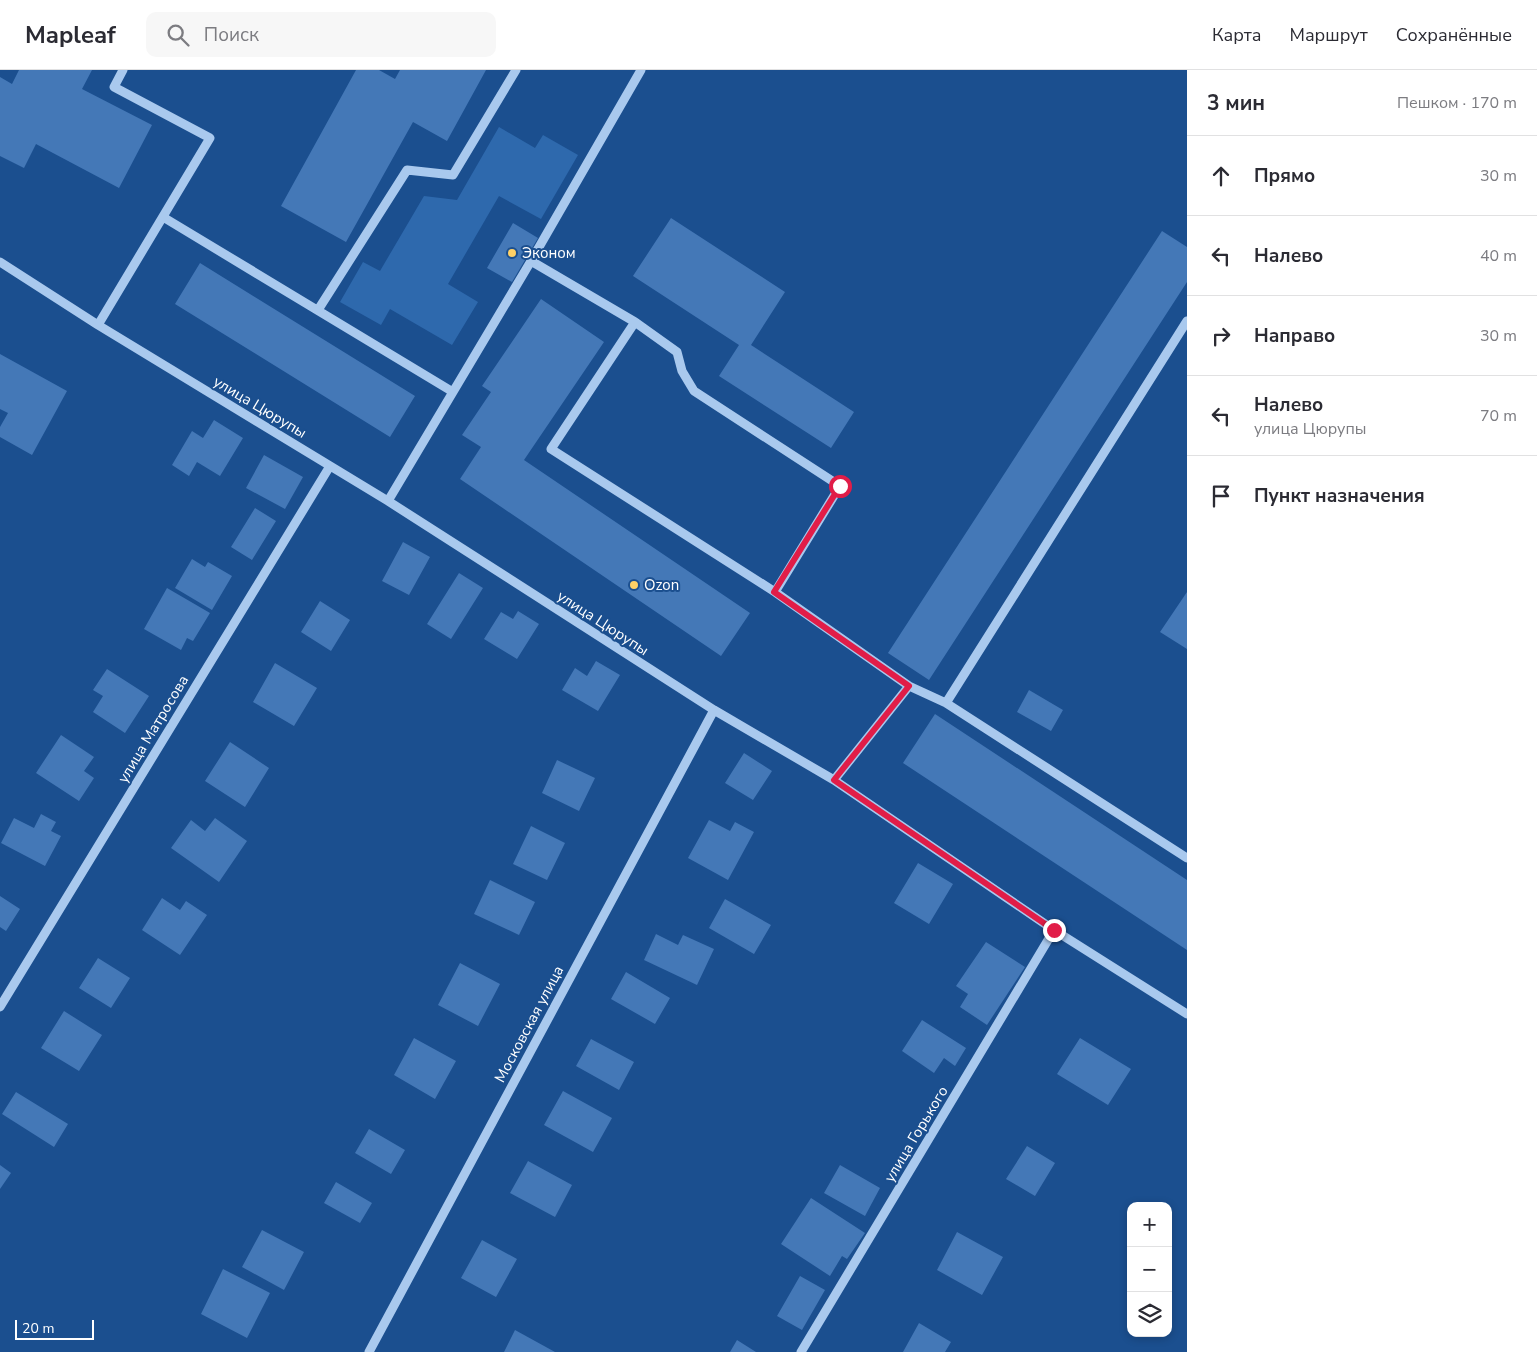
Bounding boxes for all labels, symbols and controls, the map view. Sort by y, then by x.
search box [146,12,496,57]
text: Mapleaf [25,19,116,51]
icon: search [164,21,192,49]
text: Поиск [204,22,259,48]
text: Карта [1212,23,1262,47]
text: Маршрут [1290,23,1368,47]
text: Сохранённые [1396,23,1512,47]
text: 3 мин [1207,89,1265,117]
text: Пешком · 170 m [1397,92,1517,114]
icon: ahead [1207,162,1235,190]
text: Прямо [1254,163,1315,189]
text: 30 m [1480,165,1517,187]
icon: left [1207,242,1235,270]
place label: Эконом [522,243,576,263]
text: Налево [1254,243,1323,269]
text: 40 m [1480,245,1517,267]
marker: Эконом [506,247,518,259]
icon: right [1207,322,1235,350]
text: Направо [1254,323,1335,349]
text: 30 m [1480,325,1517,347]
street label: улица Цюрупы [210,371,310,443]
text: Налево [1254,392,1323,418]
icon: left [1207,402,1235,430]
text: 70 m [1480,405,1517,427]
text: улица Цюрупы [1254,418,1367,440]
route start [829,475,852,498]
icon: arrive [1207,482,1235,510]
text: Пункт назначения [1254,483,1425,509]
place label: Ozon [644,575,679,595]
marker: Ozon [628,579,640,591]
street label: улица Цюрупы [553,586,653,660]
street label: улица Матросова [113,671,193,787]
route end [1043,919,1066,942]
street label: Московская улица [490,962,568,1086]
street label: улица Горького [879,1082,953,1186]
map controls [1127,1202,1172,1337]
button: + [1127,1202,1172,1247]
button: − [1127,1247,1172,1292]
button: layers [1127,1292,1172,1337]
scale bar [15,1317,94,1340]
text: 20 m [22,1319,54,1338]

